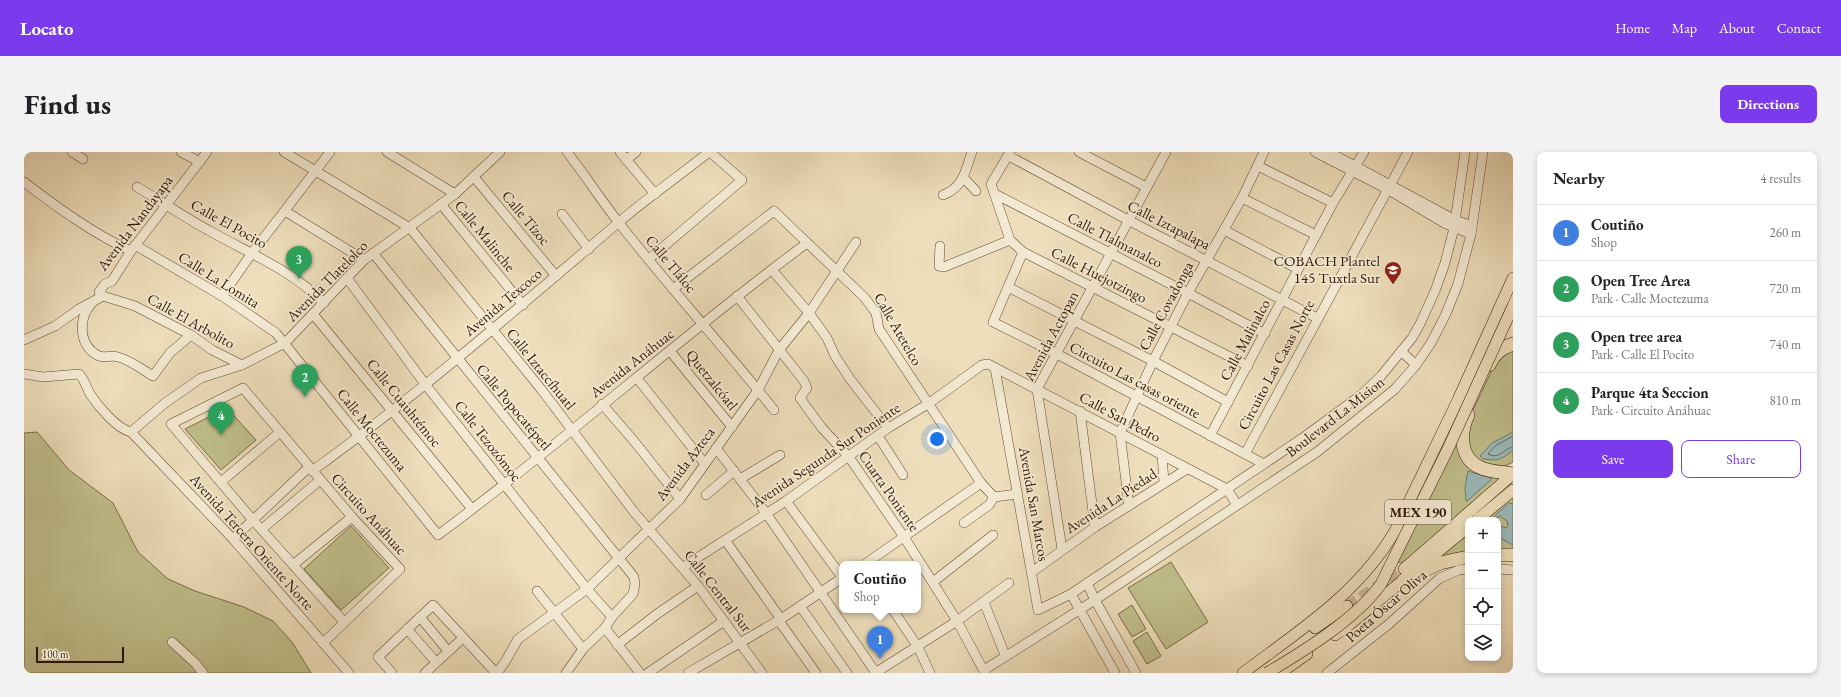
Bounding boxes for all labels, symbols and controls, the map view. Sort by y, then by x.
text: Locato [20,16,74,41]
text: Home [1615,19,1650,37]
text: Map [1672,19,1697,37]
text: About [1719,19,1755,37]
text: Contact [1777,19,1821,37]
button: Directions [1720,85,1817,123]
text: Find us [24,86,111,122]
text: Nearby [1553,167,1605,189]
text: 4 results [1760,170,1801,187]
street label: Avenida Nandayapa [92,171,177,275]
street label: Calle Tízoc [498,186,555,249]
street label: Calle El Pocito [188,195,271,252]
street label: Calle Malinche [451,196,520,275]
street label: Calle Iztapalapa [1125,196,1214,254]
street label: Calle Tlalmanalco [1064,207,1166,272]
text: Coutiño [1591,215,1644,234]
text: 1 [1563,224,1569,241]
text: 260 m [1770,224,1801,241]
street label: Calle Tláloc [642,231,701,296]
text: Shop [1591,234,1617,251]
street label: Avenida Tlatelolco [281,236,371,326]
street label: Calle Huejotzingo [1048,242,1150,307]
pin: 3 [286,246,312,279]
street label: Calle La Lomita [175,247,264,312]
place label: COBACH Plantel 145 Tuxtla Sur [1273,251,1380,287]
street label: Calle Covadonga [1134,258,1197,354]
school or university icon: COBACH Plantel 145 Tuxtla Sur [1383,260,1403,285]
street label: Avenida Texcoco [459,263,546,340]
text: Open Tree Area [1591,271,1690,290]
text: 2 [1563,280,1569,297]
text: 720 m [1770,280,1801,297]
street label: Avenida Actopan [1018,287,1082,385]
street label: Calle El Arbolito [144,289,238,353]
street label: Calle Atetelco [870,289,927,369]
text: Park · Calle Moctezuma [1591,290,1709,307]
street label: Calle Malinalco [1215,296,1274,384]
street label: Circuito Las Casas Norte [1233,296,1318,433]
street label: Calle Iztaccíhuatl [503,324,580,414]
street label: Avenida Anáhuac [585,324,678,402]
text: Open tree area [1591,327,1682,346]
text: 3 [1563,336,1569,353]
text: 740 m [1770,336,1801,353]
street label: Circuito Las casas oriente [1066,337,1204,422]
street label: Quetzalcóatl [682,346,743,414]
text: Park · Calle El Pocito [1591,346,1694,363]
street label: Calle Cuauhtémoc [363,354,446,451]
street label: Calle Popocatépetl [473,359,556,454]
pin: 2 [292,364,318,397]
street label: Boulevard La Mision [1281,372,1388,461]
text: Parque 4ta Seccion [1591,383,1709,402]
street label: Calle Moctezuma [333,384,412,475]
street label: Calle San Pedro [1076,387,1164,446]
text: 4 [1563,392,1569,409]
text: 810 m [1770,392,1801,409]
street label: Calle Tezozómoc [451,396,526,485]
street label: Avenida Segunda Sur Poniente [747,398,904,512]
pin: 4 [208,402,234,435]
text: Park · Circuito Anáhuac [1591,402,1711,419]
street label: Avenida Azteca [650,423,719,505]
your location [927,429,947,449]
button: Save [1553,440,1673,478]
button: Share [1681,440,1801,478]
street label: Avenida San Marcos [1015,444,1054,563]
street label: Cuarta Poniente [855,447,924,535]
street label: Avenida La Piedad [1060,463,1161,538]
street label: Avenida Tercera Oriente Norte [185,469,319,614]
street label: Circuito Anáhuac [327,469,411,559]
road number: MEX 190 [1385,500,1451,524]
map controls [1465,517,1501,661]
button: + [1465,517,1501,553]
street label: Calle Central Sur [680,546,756,636]
button: − [1465,553,1501,589]
popup [839,561,921,613]
street label: Poeta Óscar Oliva [1341,565,1430,646]
text: Coutiño [854,569,906,588]
text: Shop [854,588,880,605]
button: locate [1465,589,1501,625]
button: layers [1465,625,1501,661]
pin: 1 [867,626,893,659]
scale bar [36,645,124,664]
text: 100 m [42,647,69,661]

